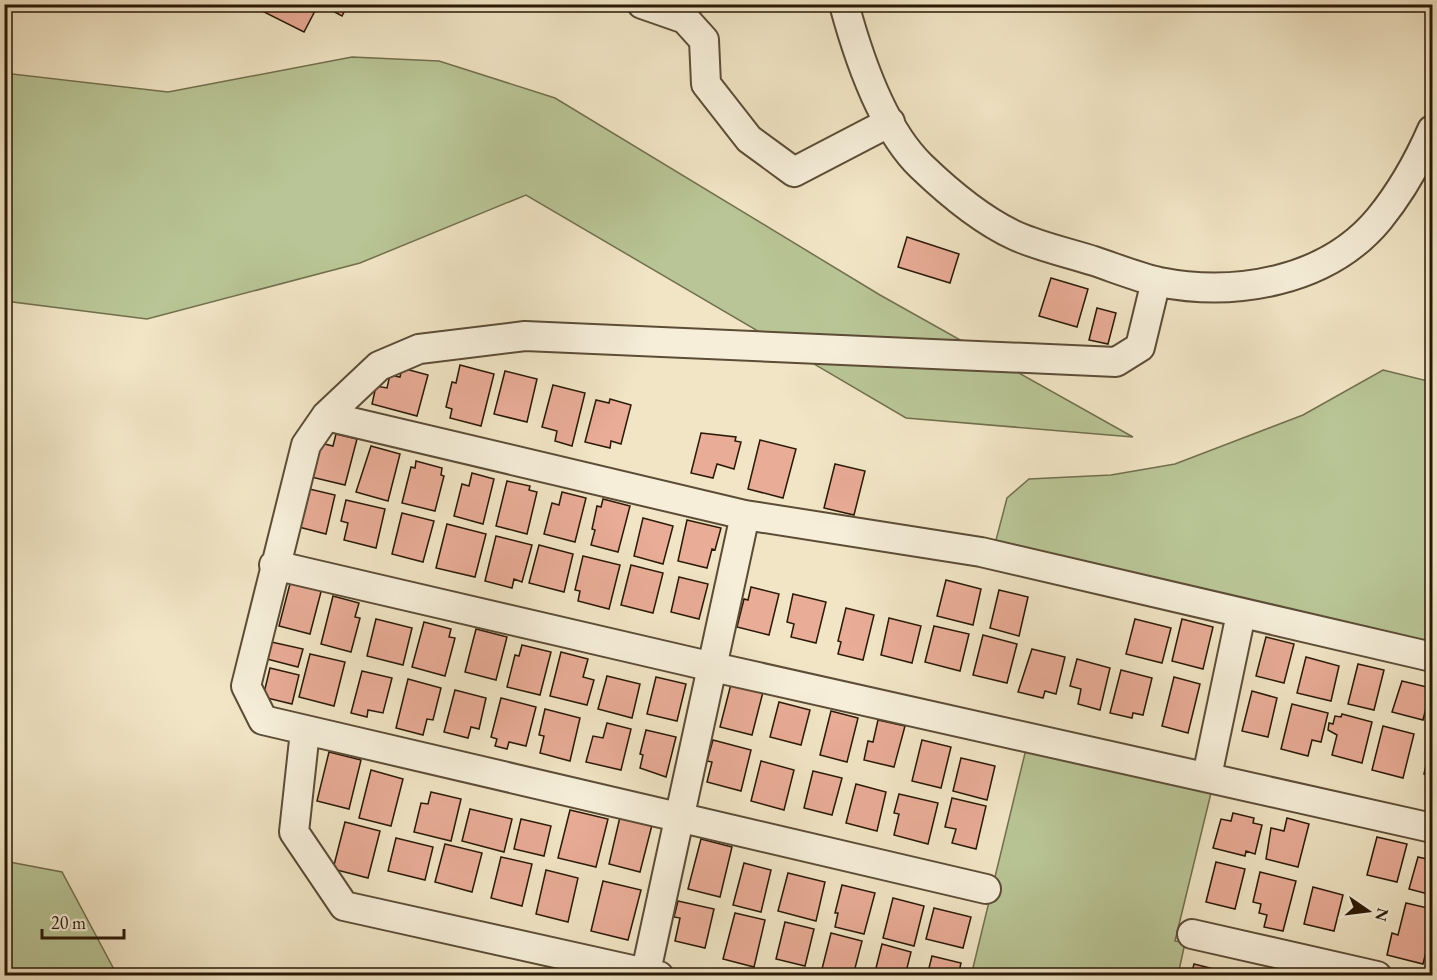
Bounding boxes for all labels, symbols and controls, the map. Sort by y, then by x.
north arrow [1338,881,1398,941]
scale bar [42,902,124,940]
text: N [1370,906,1394,923]
text: 20 m [51,911,86,934]

